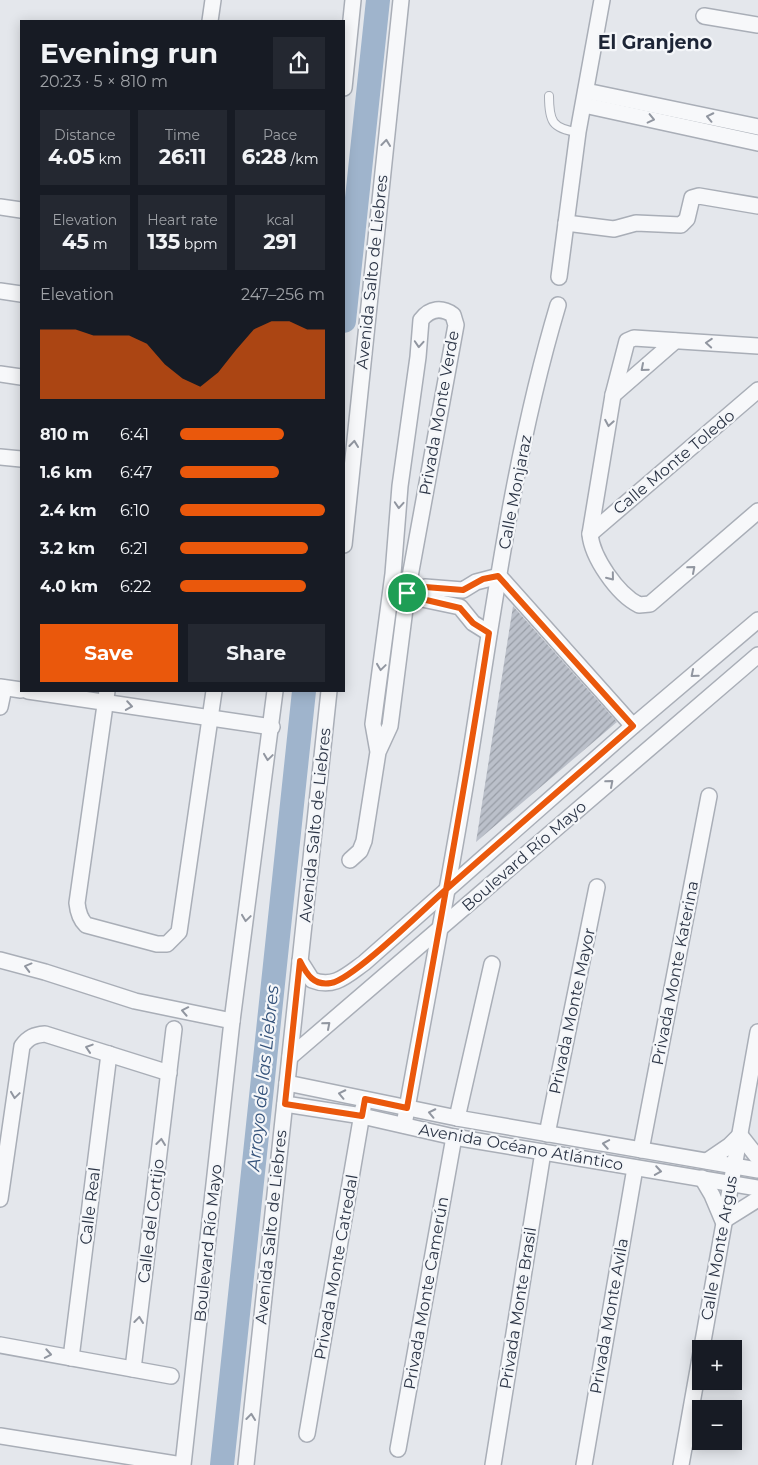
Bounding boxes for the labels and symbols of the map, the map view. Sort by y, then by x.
district label: El Granjeno [598,31,712,54]
one-way arrow [706,112,715,123]
one-way arrow [647,113,656,124]
one-way arrow [380,139,391,147]
street label: Avenida Salto de Liebres [352,174,392,370]
street label: Privada Monte Verde [415,329,463,497]
one-way arrow [705,337,713,348]
one-way arrow [414,340,425,348]
one-way arrow [641,362,650,371]
street label: Calle Monte Toledo [609,406,739,518]
one-way arrow [604,418,614,427]
street label: Calle Monjaraz [495,433,535,551]
one-way arrow [348,440,359,448]
one-way arrow [394,501,405,509]
one-way arrow [686,565,695,574]
pin [386,572,428,614]
one-way arrow [605,572,614,581]
one-way arrow [376,663,387,671]
one-way arrow [691,668,700,677]
one-way arrow [124,700,133,710]
street label: Avenida Salto de Liebres [295,727,335,923]
one-way arrow [263,753,274,761]
one-way arrow [604,779,613,788]
street label: Boulevard Río Mayo [458,797,590,915]
street label: Privada Monte Katerina [648,879,702,1067]
one-way arrow [241,914,252,922]
street label: Privada Monte Mayor [545,926,599,1096]
one-way arrow [24,962,33,973]
water label: Arroyo de las Liebres [242,984,284,1173]
one-way arrow [180,1007,189,1017]
one-way arrow [321,1023,330,1031]
one-way arrow [86,1043,94,1053]
one-way arrow [337,1090,346,1100]
one-way arrow [10,1091,21,1099]
one-way arrow [428,1108,437,1119]
street label: Avenida Océano Atlántico [417,1120,625,1174]
street label: Avenida Salto de Liebres [251,1129,291,1325]
one-way arrow [155,1137,166,1145]
one-way arrow [602,1140,611,1150]
street label: Calle del Cortijo [134,1158,168,1284]
street label: Boulevard Río Mayo [190,1163,226,1323]
street label: Calle Real [76,1166,104,1246]
one-way arrow [653,1166,662,1176]
street label: Privada Monte Catredal [310,1173,362,1361]
street label: Calle Monte Argus [697,1174,741,1322]
street label: Privada Monte Camerún [400,1195,452,1391]
street label: Privada Monte Brasil [496,1226,540,1390]
street label: Privada Monte Avila [586,1237,632,1395]
one-way arrow [133,1316,144,1324]
one-way arrow [44,1348,52,1358]
one-way arrow [245,1412,256,1420]

